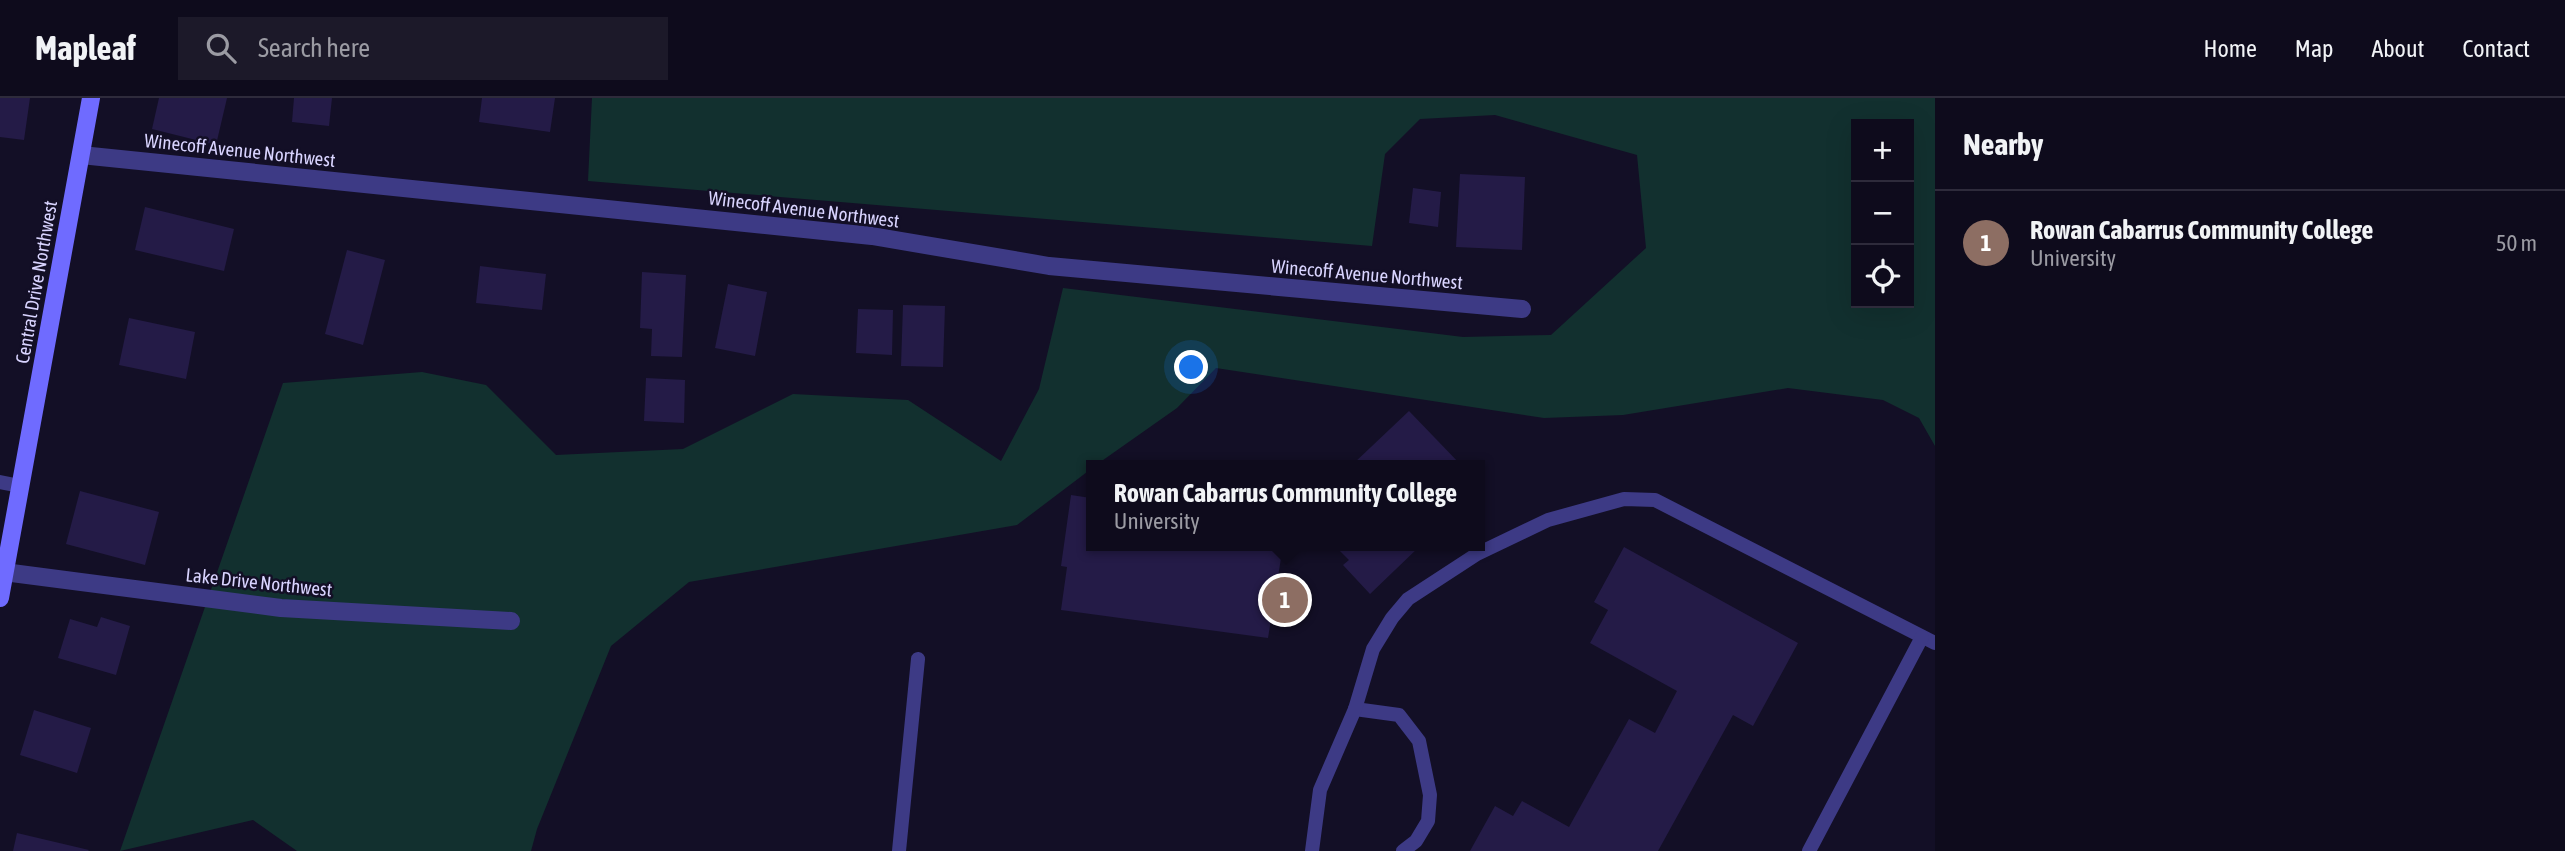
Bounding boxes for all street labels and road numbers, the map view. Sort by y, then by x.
street label: Winecoff Avenue Northwest [143,129,337,171]
street label: Winecoff Avenue Northwest [707,186,901,232]
street label: Central Drive Northwest [11,199,61,365]
street label: Winecoff Avenue Northwest [1270,255,1464,293]
street label: Lake Drive Northwest [185,563,333,601]

